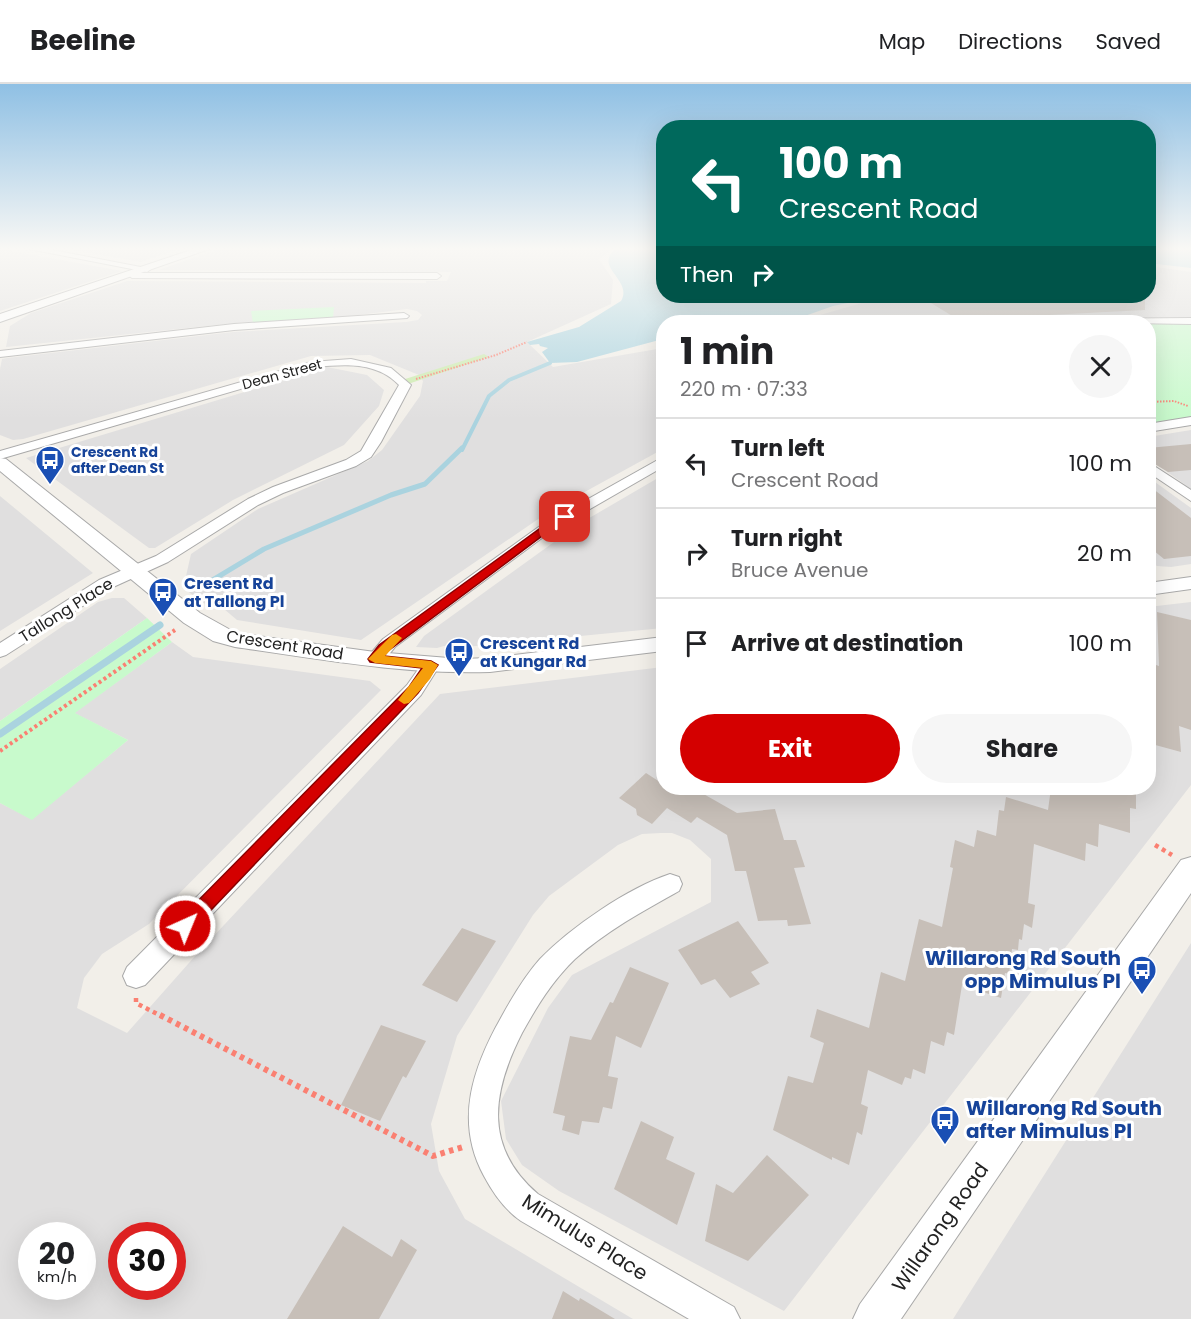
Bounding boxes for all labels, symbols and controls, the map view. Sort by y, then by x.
text: Beeline [30,21,136,60]
text: Map [879,27,925,56]
text: Directions [958,27,1062,56]
text: Saved [1095,27,1161,56]
text: 100 m [779,134,903,193]
icon: left [680,144,758,222]
text: Crescent Road [779,190,978,227]
icon: right [746,258,779,291]
text: Then [680,259,734,290]
text: 1 min [680,326,774,377]
button: close [1069,335,1132,398]
street label: Dean Street [240,354,324,394]
text: 220 m · 07:33 [680,375,808,403]
text: Turn left [731,433,825,464]
place label: Crescent Rd after Dean St [71,442,164,478]
bus stop icon: Crescent Rd after Dean St [34,444,66,486]
icon: left [680,447,713,480]
text: 100 m [1069,448,1132,479]
text: Crescent Road [731,466,879,494]
pin [539,491,590,542]
icon: arrive [548,500,581,533]
text: Turn right [731,523,842,554]
icon: right [680,537,713,570]
text: 20 m [1077,538,1132,569]
text: Bruce Avenue [731,556,869,584]
street label: Tallong Place [15,572,117,648]
place label: Cresent Rd at Tallong Pl [184,572,284,613]
bus stop icon: Cresent Rd at Tallong Pl [147,576,179,618]
street label: Crescent Road [225,624,345,666]
icon: arrive [680,627,713,660]
text: Arrive at destination [731,628,963,659]
text: 100 m [1069,628,1132,659]
place label: Crescent Rd at Kungar Rd [480,632,587,673]
bus stop icon: Crescent Rd at Kungar Rd [443,636,475,678]
button: Exit [680,714,900,783]
button: Share [912,714,1132,783]
position arrow [153,894,217,958]
place label: Willarong Rd South opp Mimulus Pl [925,944,1121,995]
bus stop icon: Willarong Rd South opp Mimulus Pl [1126,954,1158,996]
place label: Willarong Rd South after Mimulus Pl [966,1094,1162,1145]
bus stop icon: Willarong Rd South after Mimulus Pl [929,1104,961,1146]
street label: Willarong Road [885,1157,995,1297]
street label: Mimulus Place [517,1187,653,1287]
speed limit sign: 30 [108,1222,186,1300]
text: 20 [39,1232,75,1275]
text: km/h [37,1266,77,1287]

